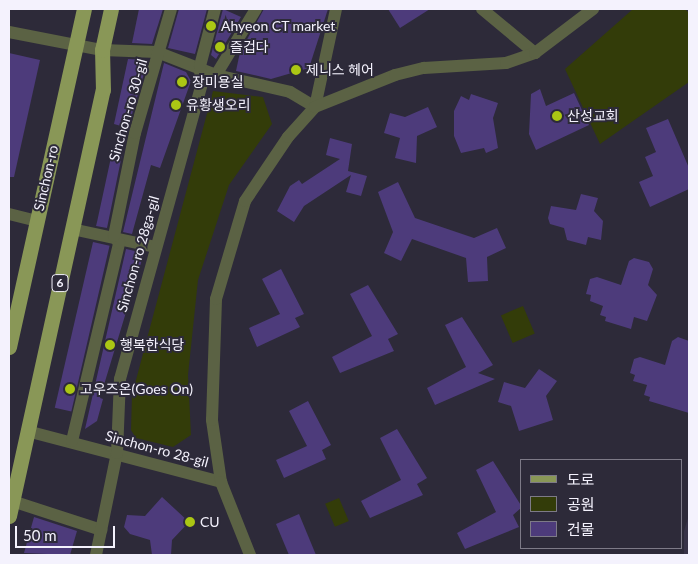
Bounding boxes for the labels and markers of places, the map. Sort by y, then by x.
place label: Ahyeon CT market [221,18,336,34]
marker: Ahyeon CT market [205,20,217,32]
place label: 즐겁다 [230,39,269,55]
marker: 즐겁다 [214,41,226,53]
place label: 제니스 헤어 [306,62,374,78]
marker: 제니스 헤어 [290,64,302,76]
place label: 장미용실 [192,74,244,90]
marker: 장미용실 [176,76,188,88]
place label: 유황생오리 [186,97,250,113]
marker: 유황생오리 [170,99,182,111]
place label: 산성교회 [567,108,619,124]
marker: 산성교회 [551,110,563,122]
place label: 행복한식당 [120,337,184,353]
marker: 행복한식당 [104,339,116,351]
place label: 고우즈온(Goes On) [80,381,193,397]
marker: 고우즈온(Goes On) [64,383,76,395]
place label: CU [200,514,220,530]
marker: CU [184,516,196,528]

